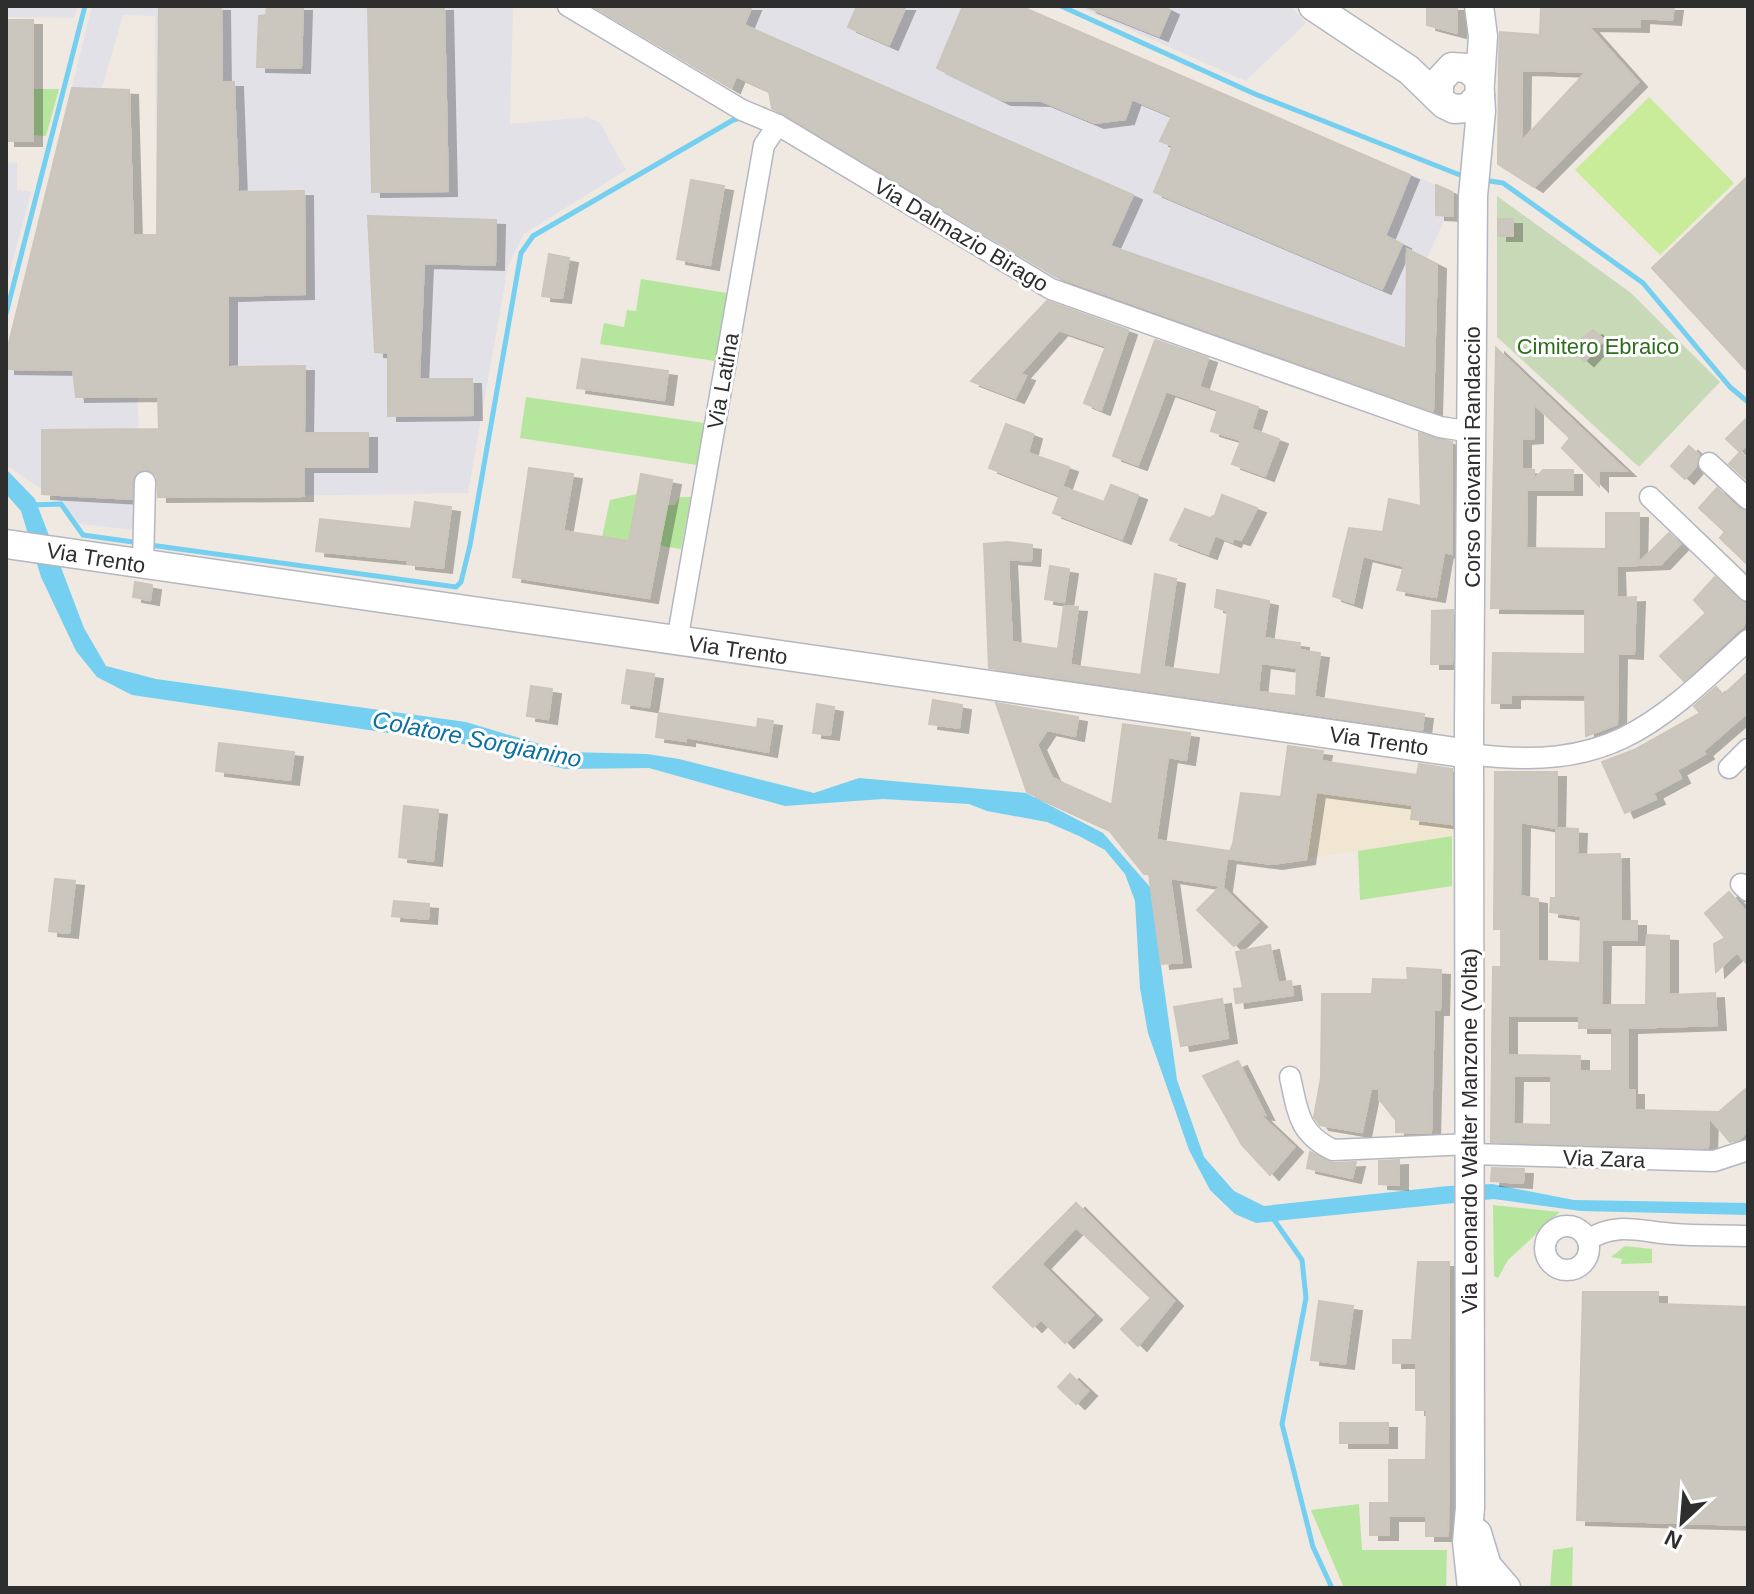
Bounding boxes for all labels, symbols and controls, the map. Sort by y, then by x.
street label: Via Dalmazio Birago [869,173,1053,297]
street label: Corso Giovanni Randaccio [1460,326,1485,588]
street label: Via Latina [702,330,744,431]
park label: Cimitero Ebraico [1517,334,1679,359]
street label: Via Trento [45,538,147,578]
street label: Via Trento [687,631,789,669]
water label: Colatore Sorgianino [370,706,584,772]
street label: Via Trento [1328,722,1430,760]
street label: Via Leonardo Walter Manzone (Volta) [1457,948,1482,1314]
street label: Via Zara [1562,1145,1647,1173]
north arrow [1642,1482,1722,1562]
text: N [1661,1525,1686,1554]

